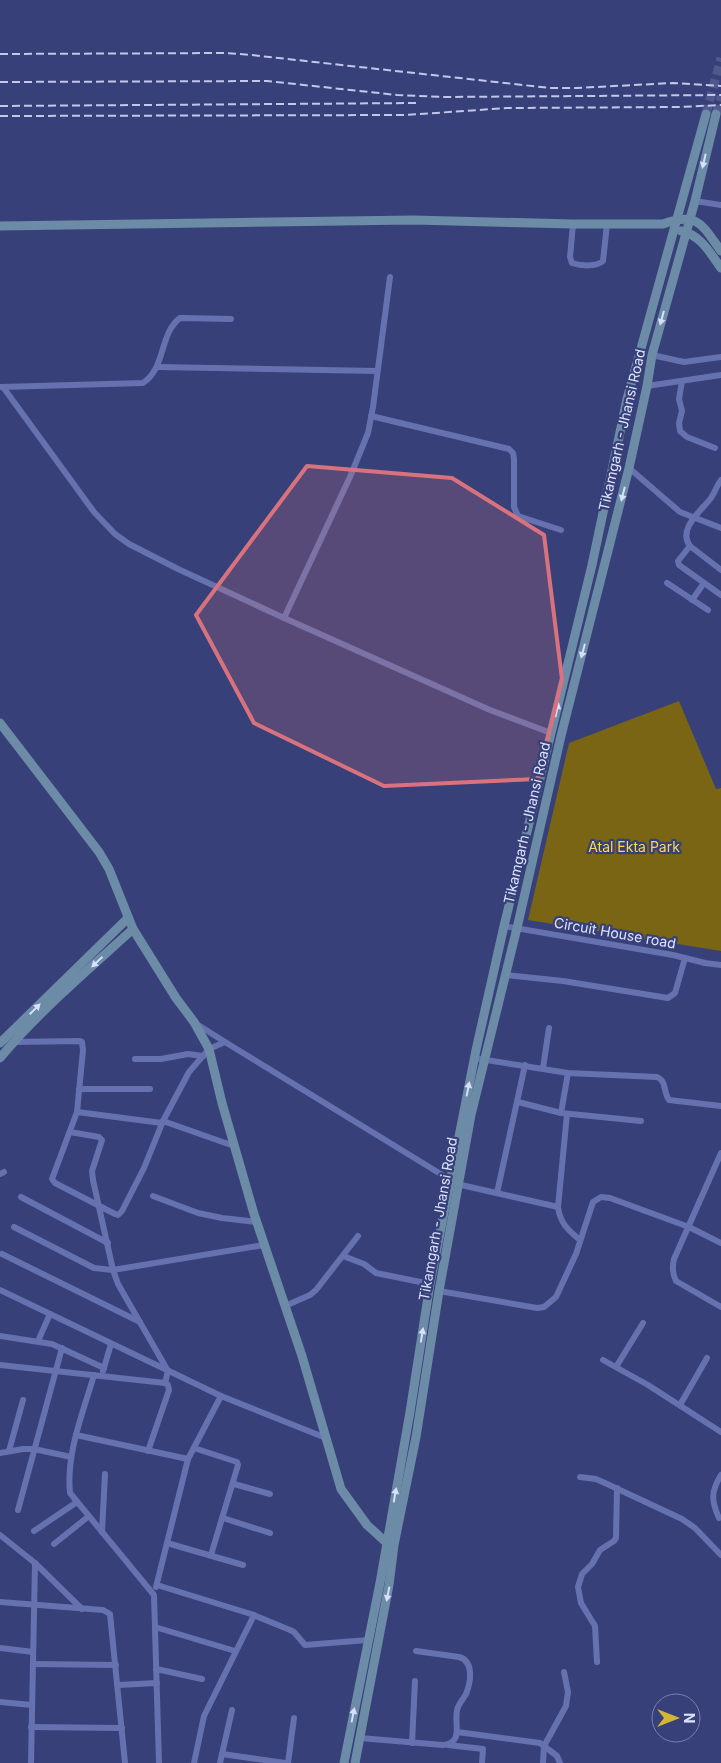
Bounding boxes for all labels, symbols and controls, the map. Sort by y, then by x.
one-way arrow [700,154,708,169]
one-way arrow [658,311,666,326]
street label: Tikamgarh - Jhansi Road [595,347,648,513]
one-way arrow [618,486,626,501]
one-way arrow [579,644,587,659]
one-way arrow [553,701,561,717]
street label: Tikamgarh - Jhansi Road [500,740,553,906]
park label: Atal Ekta Park [588,838,680,855]
street label: Circuit House road [553,913,677,952]
one-way arrow [91,956,103,968]
one-way arrow [29,1003,41,1015]
one-way arrow [464,1082,472,1097]
street label: Tikamgarh - Jhansi Road [415,1136,460,1302]
one-way arrow [418,1327,426,1343]
one-way arrow [391,1487,399,1503]
one-way arrow [383,1586,391,1602]
north arrow [651,1693,701,1743]
one-way arrow [350,1707,358,1723]
text: N [681,1713,698,1723]

